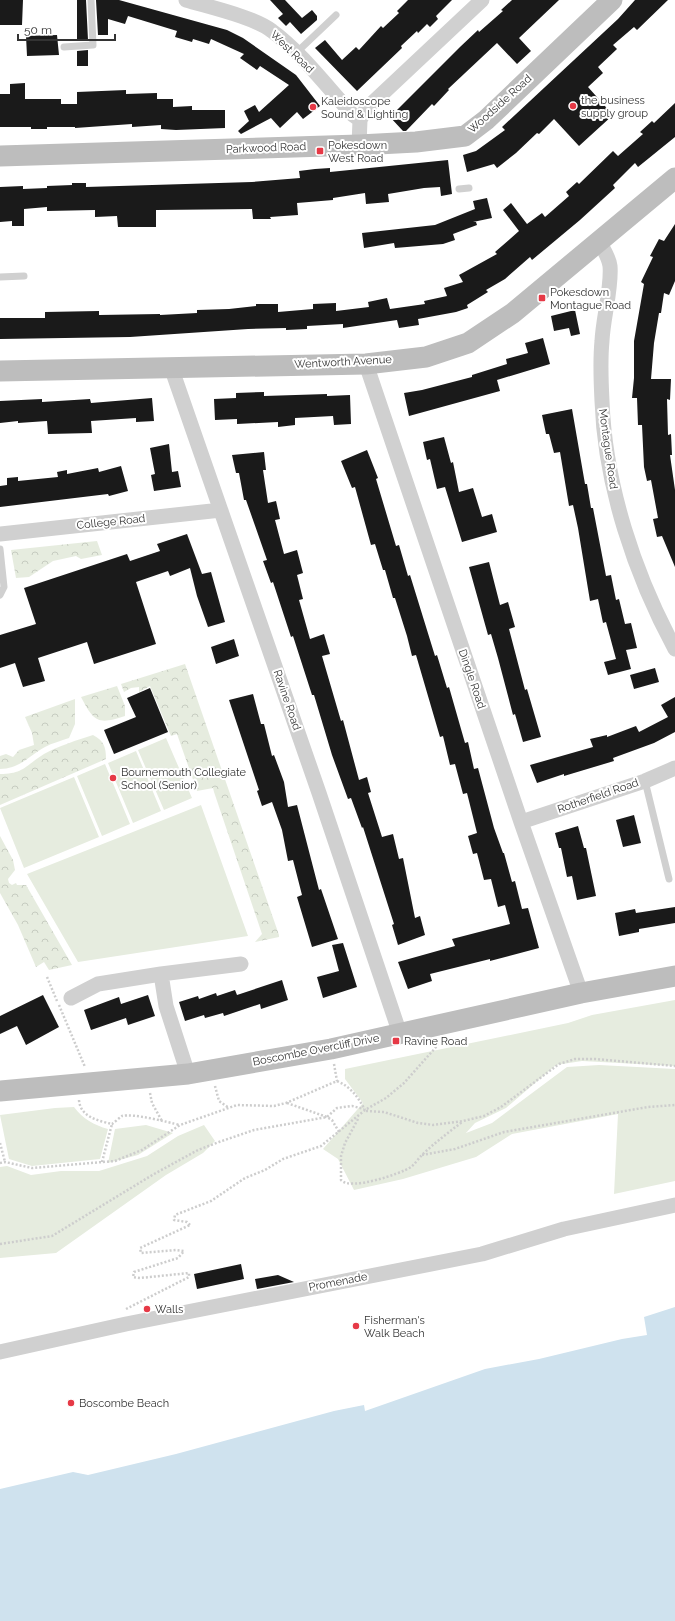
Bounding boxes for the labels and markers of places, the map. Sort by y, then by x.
place label: the business supply group [581,94,648,120]
place label: Kaleidoscope Sound & Lighting [321,95,408,121]
marker: the business supply group [568,101,578,111]
marker: Kaleidoscope Sound & Lighting [308,102,318,112]
place label: Pokesdown West Road [328,139,387,165]
marker: Pokesdown West Road [315,146,325,156]
place label: Pokesdown Montague Road [550,286,631,312]
marker: Pokesdown Montague Road [537,293,547,303]
place label: Bournemouth Collegiate School (Senior) [121,766,246,792]
marker: Bournemouth Collegiate School (Senior) [108,773,118,783]
place label: Ravine Road [404,1035,467,1048]
marker: Ravine Road [391,1036,401,1046]
place label: Walls [155,1303,183,1316]
marker: Walls [142,1304,152,1314]
place label: Fisherman's Walk Beach [364,1314,425,1340]
marker: Fisherman's Walk Beach [351,1321,361,1331]
place label: Boscombe Beach [79,1397,169,1410]
marker: Boscombe Beach [66,1398,76,1408]

